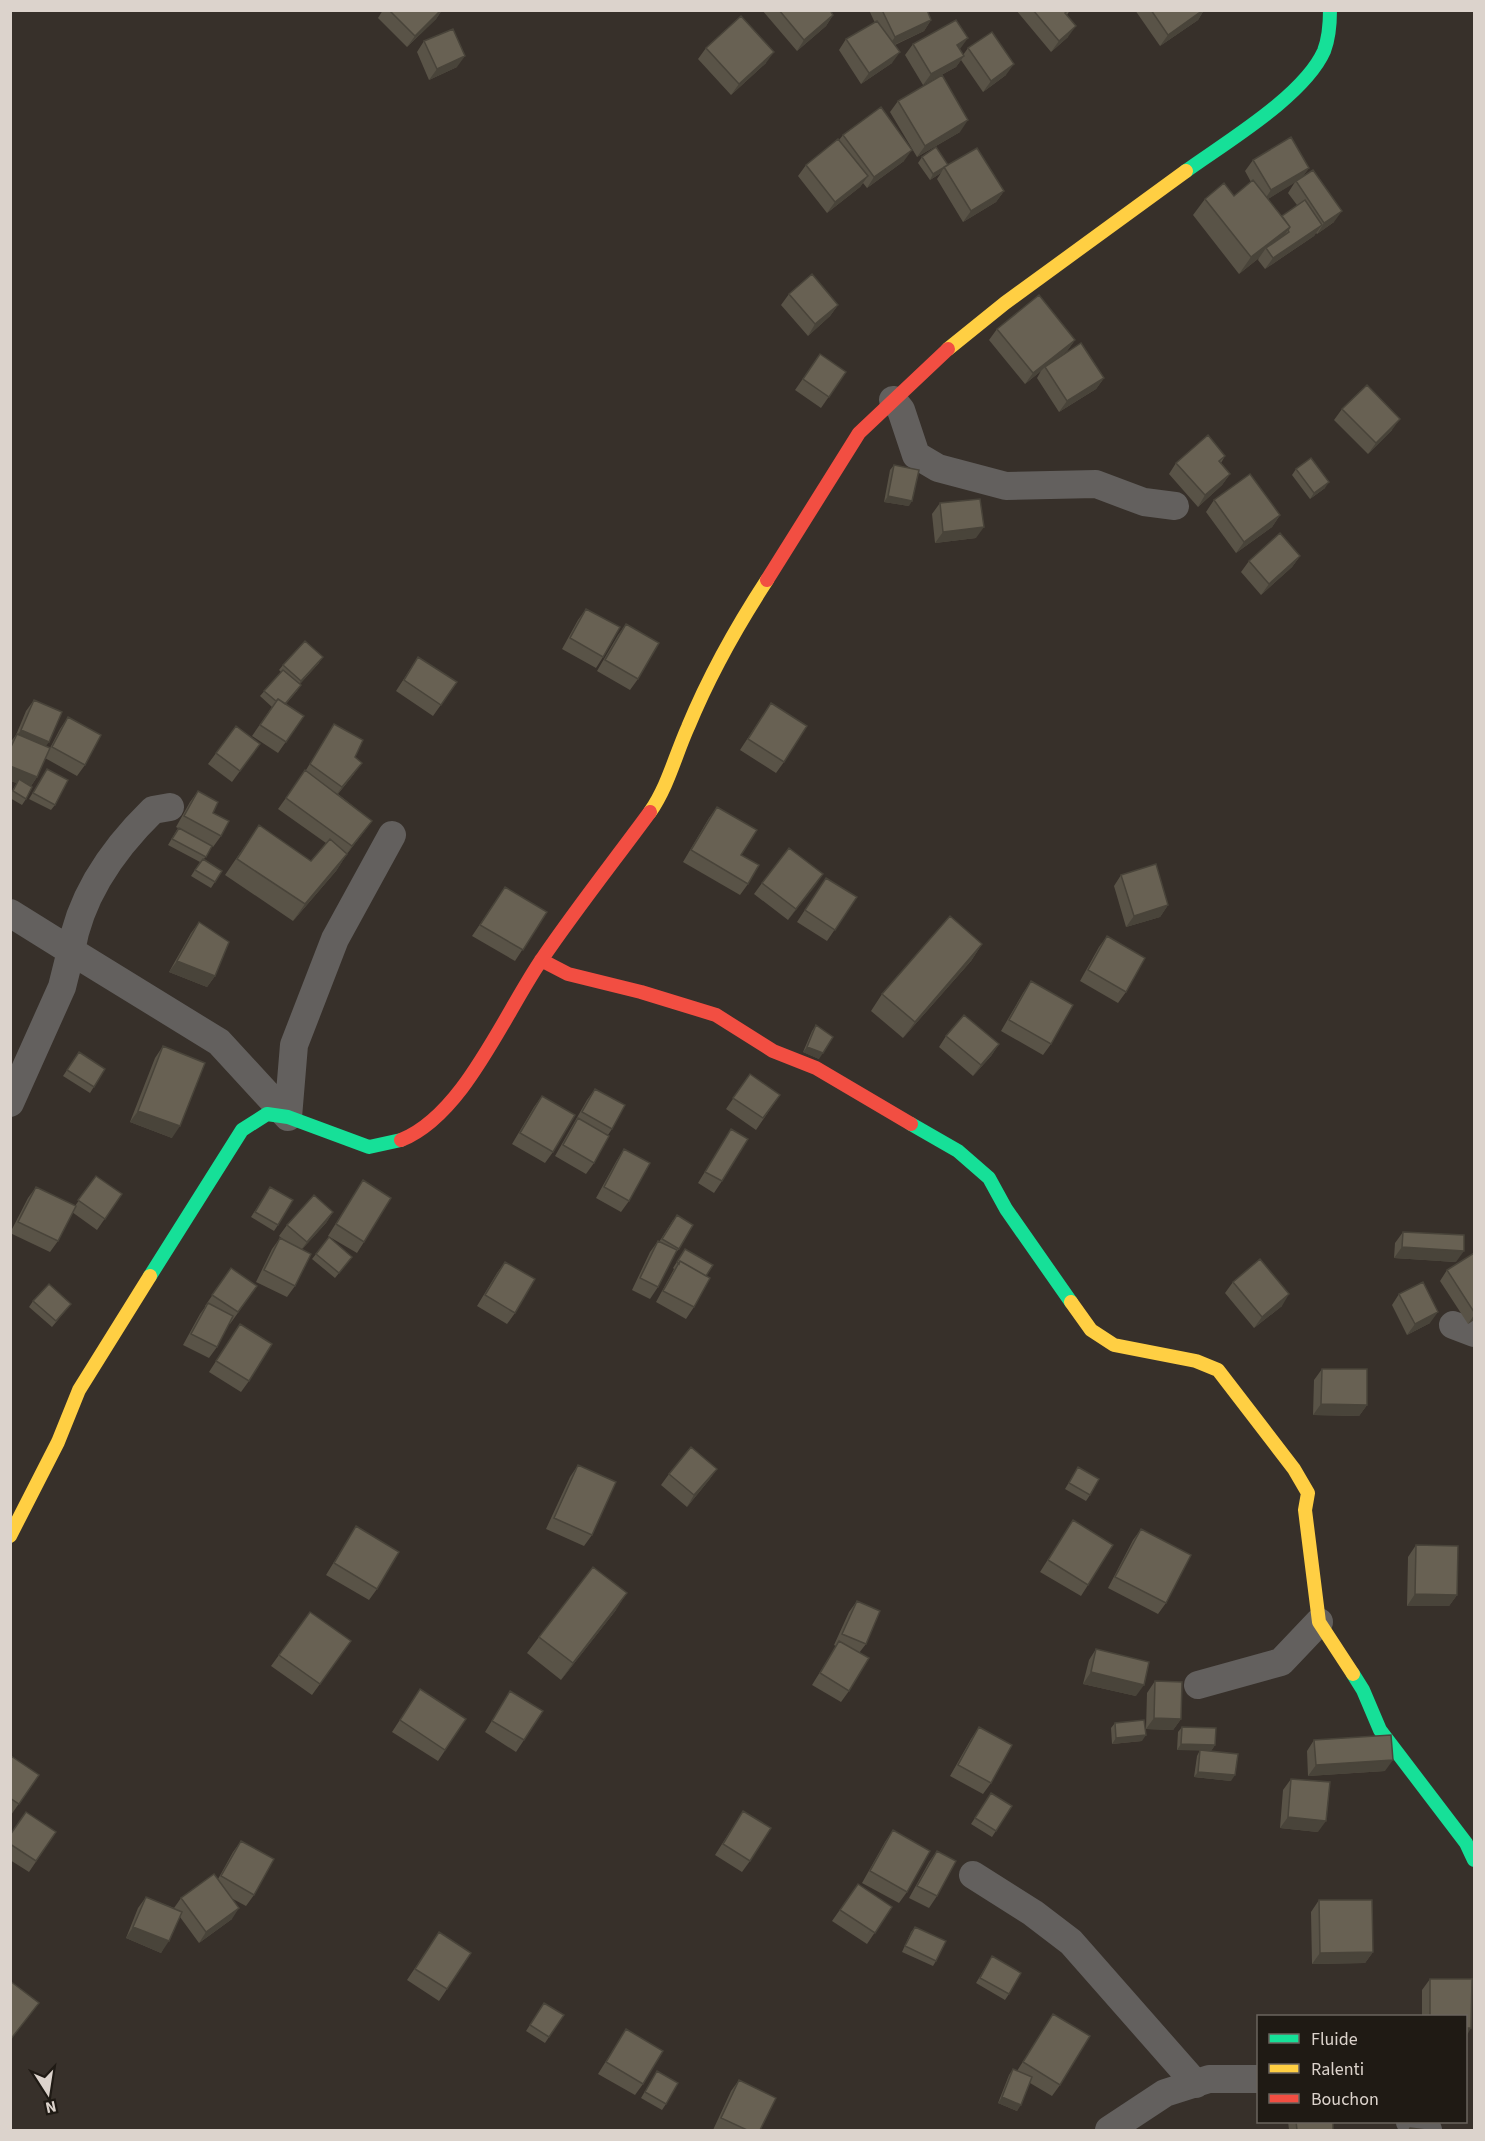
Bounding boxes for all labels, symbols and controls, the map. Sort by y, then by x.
legend [1257,2015,1467,2123]
text: Fluide [1311,2027,1358,2052]
text: Ralenti [1311,2057,1364,2082]
north arrow [18,2063,78,2123]
text: Bouchon [1311,2087,1379,2112]
text: N [43,2095,58,2119]

